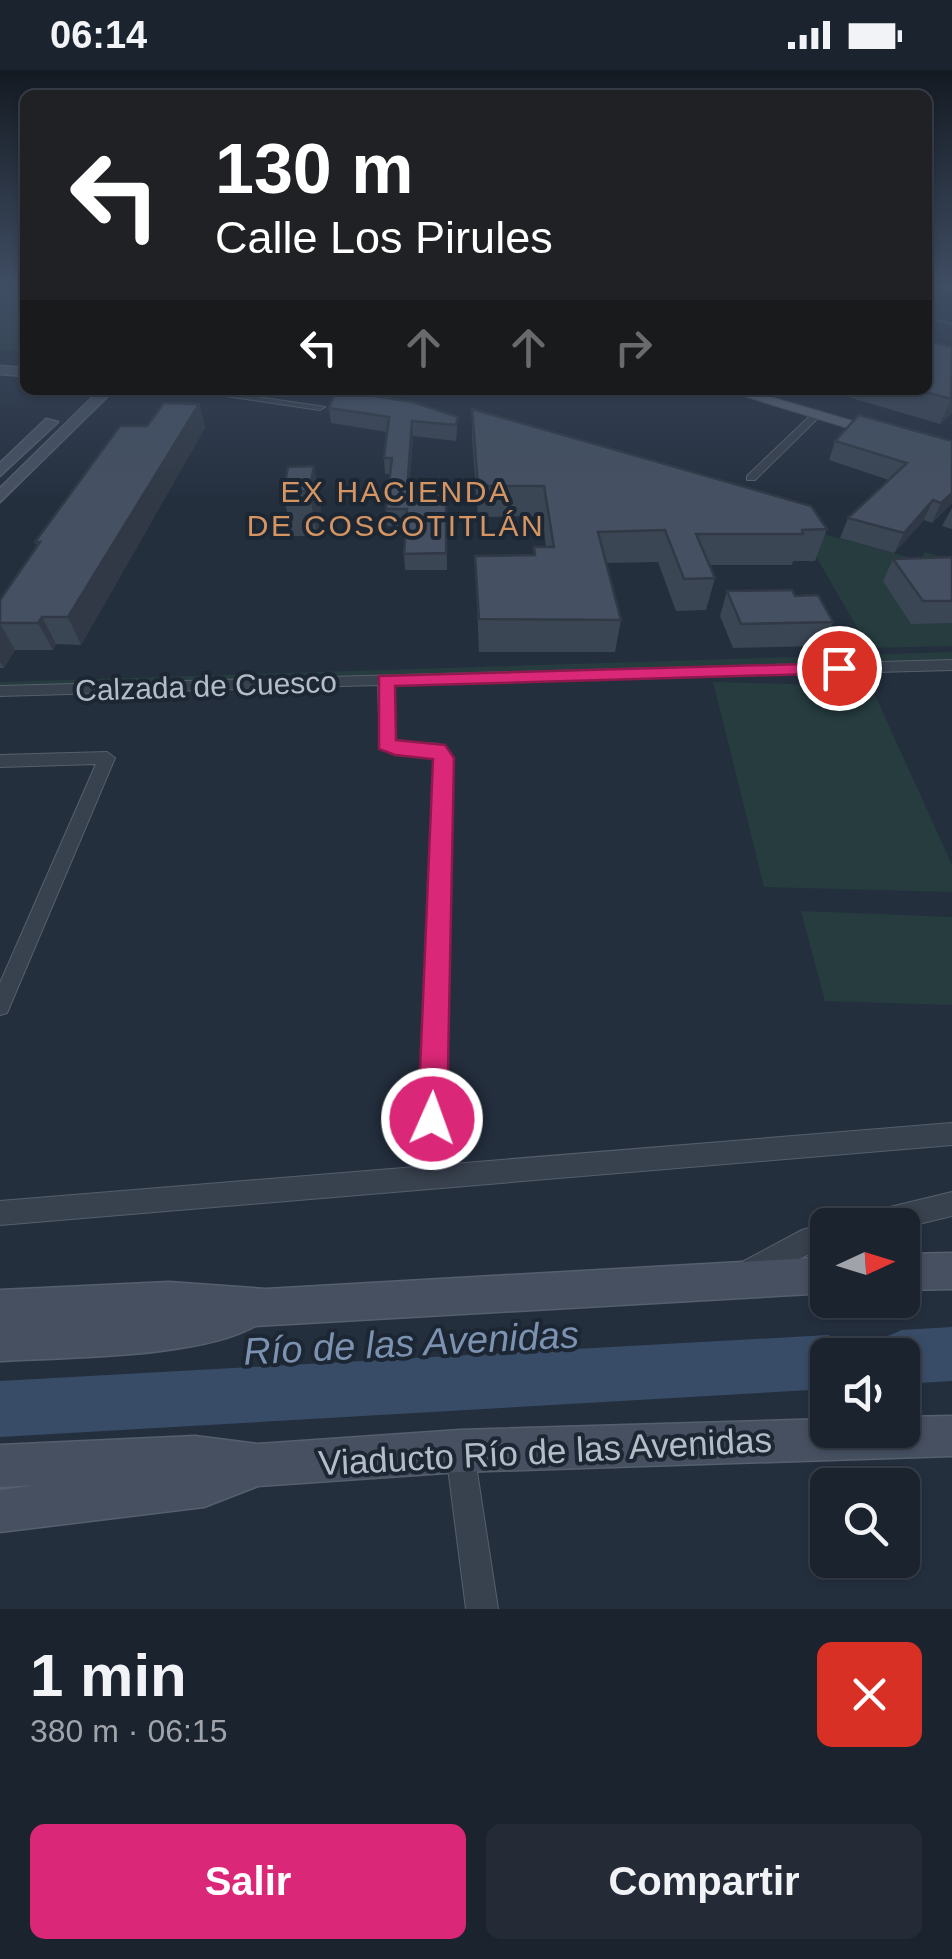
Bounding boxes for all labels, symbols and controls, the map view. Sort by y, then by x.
text: 06:14 [50,14,147,56]
icon: left [50,130,180,260]
text: 130 m [215,130,413,208]
text: Calle Los Pirules [215,212,553,263]
icon: left [291,320,346,375]
icon: ahead [396,320,451,375]
icon: ahead [501,320,556,375]
icon: right [606,320,661,375]
district label: EX HACIENDA DE COSCOTITLÁN [247,475,545,542]
pin [797,626,882,711]
icon: arrive [812,641,867,696]
street label: Calzada de Cuesco [75,665,337,707]
position arrow [380,1067,484,1171]
north arrow [810,1208,920,1318]
map controls [810,1208,920,1578]
water label: Río de las Avenidas [242,1313,580,1373]
button: sound [810,1338,920,1448]
street label: Viaducto Río de las Avenidas [317,1420,773,1482]
button: search [810,1468,920,1578]
text: 1 min [30,1642,187,1709]
button: close [817,1642,922,1747]
text: 380 m · 06:15 [30,1713,227,1749]
button: Salir [30,1824,466,1939]
button: Compartir [486,1824,922,1939]

